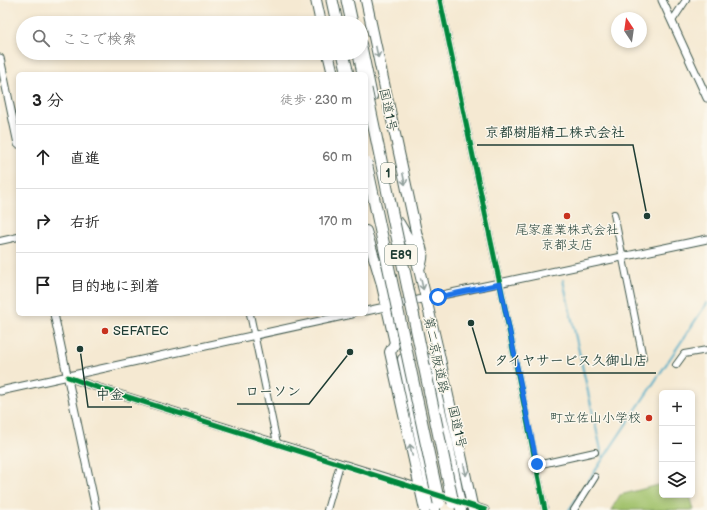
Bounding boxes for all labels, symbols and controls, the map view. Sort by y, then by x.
north arrow [611,12,647,48]
search box [16,16,368,60]
icon: search [30,27,52,49]
text: ここで検索 [62,30,137,49]
one-way arrow [373,45,381,58]
street label: 国道1号 [376,87,400,133]
text: 3 分 [32,91,64,111]
text: 徒歩 · 230 m [280,92,352,108]
callout: 京都樹脂精工株式会社 [477,119,633,145]
text: 京都樹脂精工株式会社 [485,124,625,141]
icon: ahead [32,146,54,168]
text: 直進 [70,149,100,168]
text: 60 m [322,149,352,165]
road number: 1 [381,163,395,183]
one-way arrow [401,172,409,185]
icon: right [32,210,54,232]
marker: 尾家産業株式会社 京都支店 [562,211,572,221]
text: 右折 [70,213,100,232]
text: 170 m [319,213,352,229]
place label: 尾家産業株式会社 京都支店 [515,222,619,253]
road number: E89 [385,245,417,265]
icon: arrive [32,274,54,296]
text: 目的地に到着 [70,277,160,296]
one-way arrow [419,277,426,290]
route start [429,288,447,306]
street label: 第二京阪道路 [420,315,452,395]
place label: SEFATEC [113,323,169,339]
marker: SEFATEC [100,326,110,336]
callout: タイヤサービス久御山店 [486,347,656,373]
text: タイヤサービス久御山店 [494,352,648,369]
callout: ローソン [237,378,309,404]
callout: 中金 [88,381,132,407]
text: ローソン [245,383,301,400]
text: 中金 [96,386,124,403]
map controls [659,390,695,498]
button: + [659,390,695,426]
street label: 国道1号 [444,404,470,450]
place label: 町立佐山小学校 [550,410,641,426]
marker: 町立佐山小学校 [644,413,654,423]
button: − [659,426,695,462]
one-way arrow [407,443,415,456]
route end [528,455,546,473]
button: layers [659,462,695,498]
one-way arrow [461,463,469,476]

